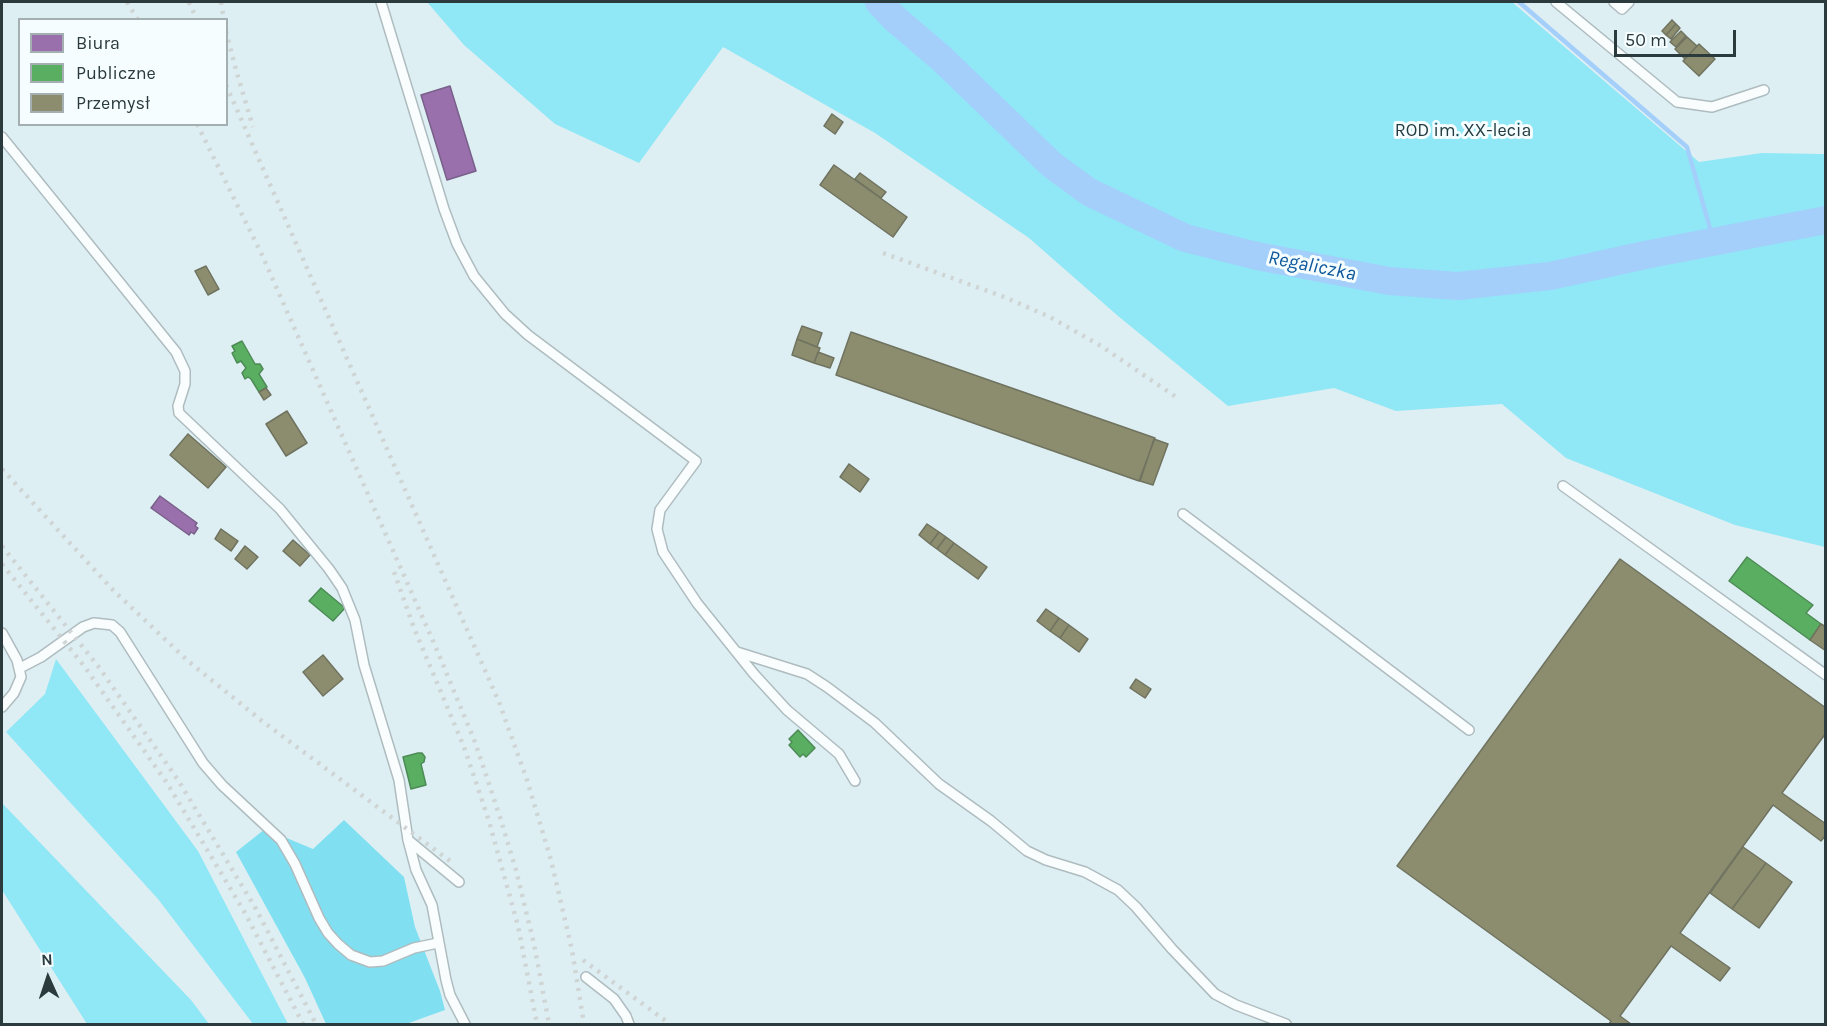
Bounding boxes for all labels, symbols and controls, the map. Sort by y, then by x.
legend [18,18,228,126]
scale bar [1617,18,1738,56]
text: 50 m [1625,29,1667,51]
text: Biura [76,32,120,54]
text: Publiczne [76,62,156,84]
text: Przemysł [76,92,150,114]
park label: ROD im. XX-lecia [1395,120,1531,142]
water label: Regaliczka [1266,246,1358,286]
north arrow [18,948,78,1008]
text: N [41,950,53,969]

